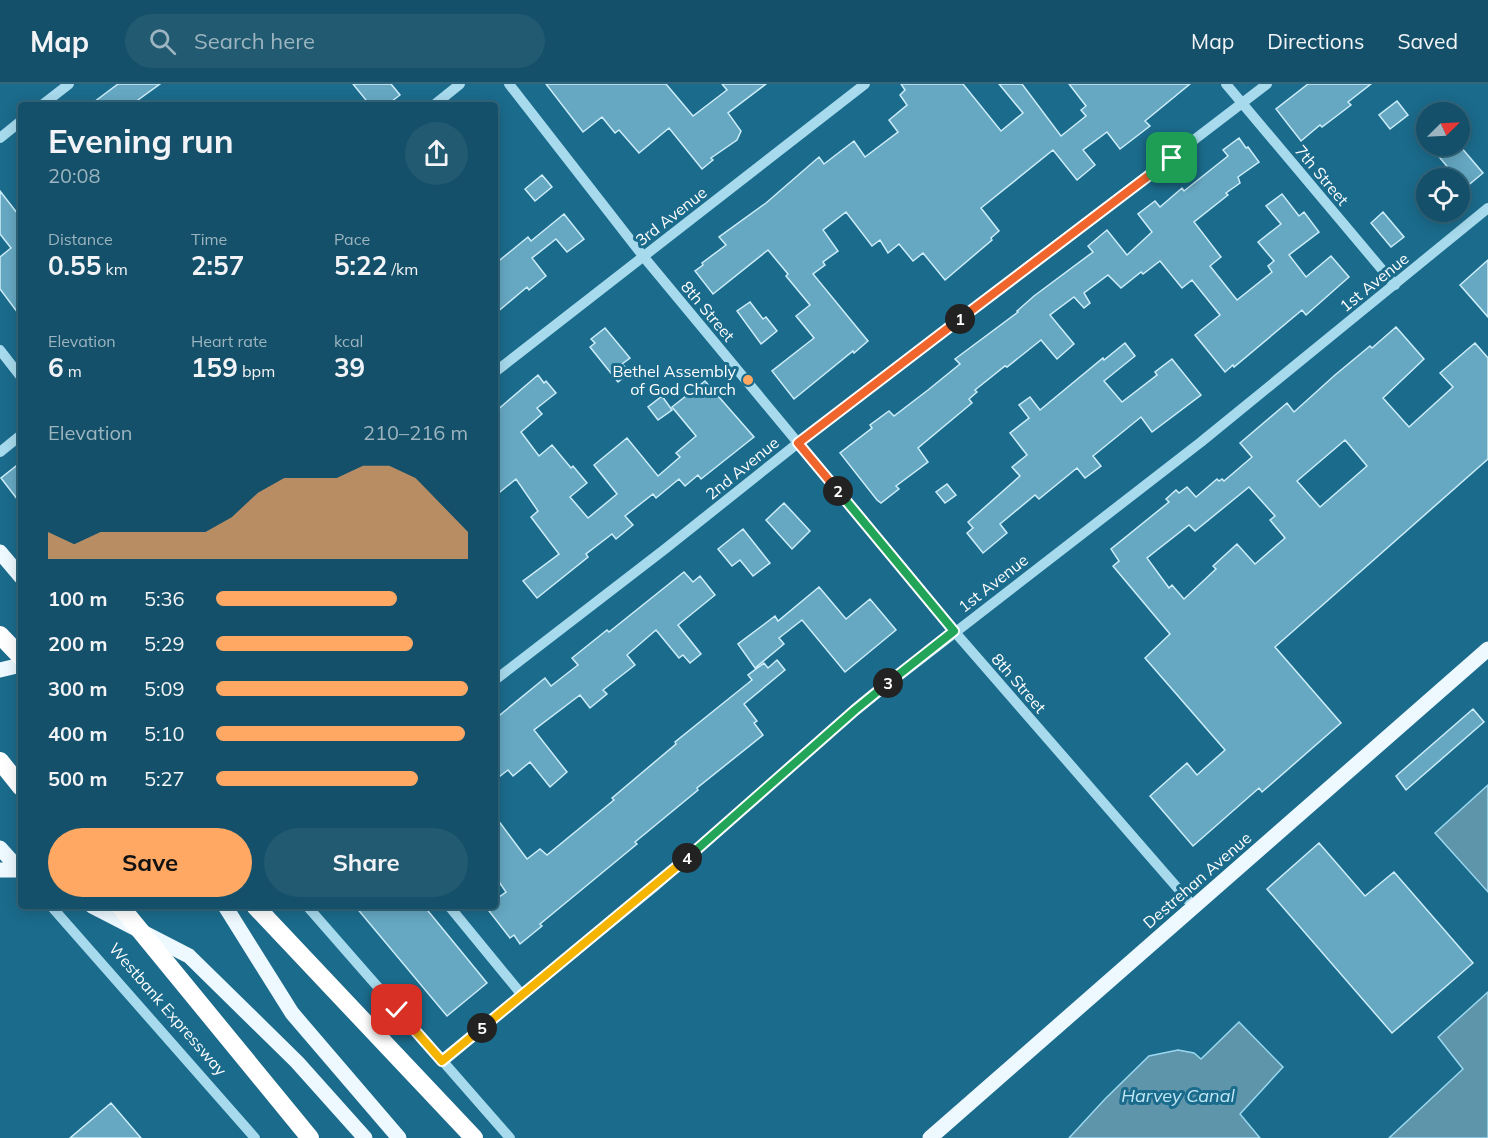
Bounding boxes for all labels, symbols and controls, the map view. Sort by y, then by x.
search box [125,14,545,68]
text: Map [30,24,89,59]
icon: search [146,25,179,58]
text: Search here [194,27,315,55]
text: Map [1191,28,1234,54]
text: Directions [1267,28,1364,54]
text: Saved [1397,28,1458,54]
north arrow [1416,102,1470,156]
map controls [1416,102,1470,222]
text: Evening run [48,120,234,161]
button: share [405,122,468,185]
pin [1146,132,1197,183]
icon: arrive [1155,141,1188,174]
street label: 7th Street [1291,141,1353,210]
text: 20:08 [48,163,101,188]
button: locate [1416,168,1470,222]
street label: 3rd Avenue [631,182,711,250]
text: Distance [48,229,113,249]
text: Time [191,229,227,249]
text: Pace [334,229,370,249]
street label: 1st Avenue [1335,248,1413,316]
text: 0.55 [48,249,101,282]
text: 2:57 [191,249,244,282]
text: 5:22 [334,249,387,282]
text: km [101,259,128,279]
text: /km [387,259,418,279]
street label: 8th Street [677,277,739,346]
pin: 1 [945,304,975,334]
text: 1 [955,309,965,329]
text: Elevation [48,331,116,351]
text: Heart rate [191,331,267,351]
text: kcal [334,331,363,351]
text: 6 [48,351,64,384]
text: 159 [191,351,238,384]
text: 39 [334,351,365,384]
text: m [64,361,82,381]
text: bpm [238,361,275,381]
place label: Bethel Assembly of God Church [613,361,736,399]
marker: Bethel Assembly of God Church [741,373,755,387]
text: Elevation [48,420,133,445]
text: 210–216 m [363,420,468,445]
street label: 2nd Avenue [701,432,783,504]
pin: 2 [823,476,853,506]
text: 2 [833,481,843,501]
street label: 1st Avenue [954,550,1032,616]
text: 100 m [48,586,107,611]
text: 5:36 [144,586,185,611]
text: 200 m [48,631,107,656]
text: 5:29 [144,631,185,656]
street label: 8th Street [988,649,1051,717]
pin: 3 [873,668,903,698]
text: 3 [883,673,893,693]
text: 300 m [48,676,107,701]
text: 5:09 [144,676,185,701]
text: 400 m [48,721,107,746]
text: 5:10 [144,721,185,746]
text: 500 m [48,766,107,791]
text: 5:27 [144,766,185,791]
button: Save [48,828,252,897]
button: Share [264,828,468,897]
street label: Destrehan Avenue [1139,828,1255,932]
pin: 4 [672,843,702,873]
text: 4 [682,848,692,868]
street label: Westbank Expressway [105,938,231,1080]
pin [371,984,422,1035]
icon: check [380,993,413,1026]
pin: 5 [467,1013,497,1043]
text: 5 [477,1018,487,1038]
water label: Harvey Canal [1121,1084,1235,1107]

